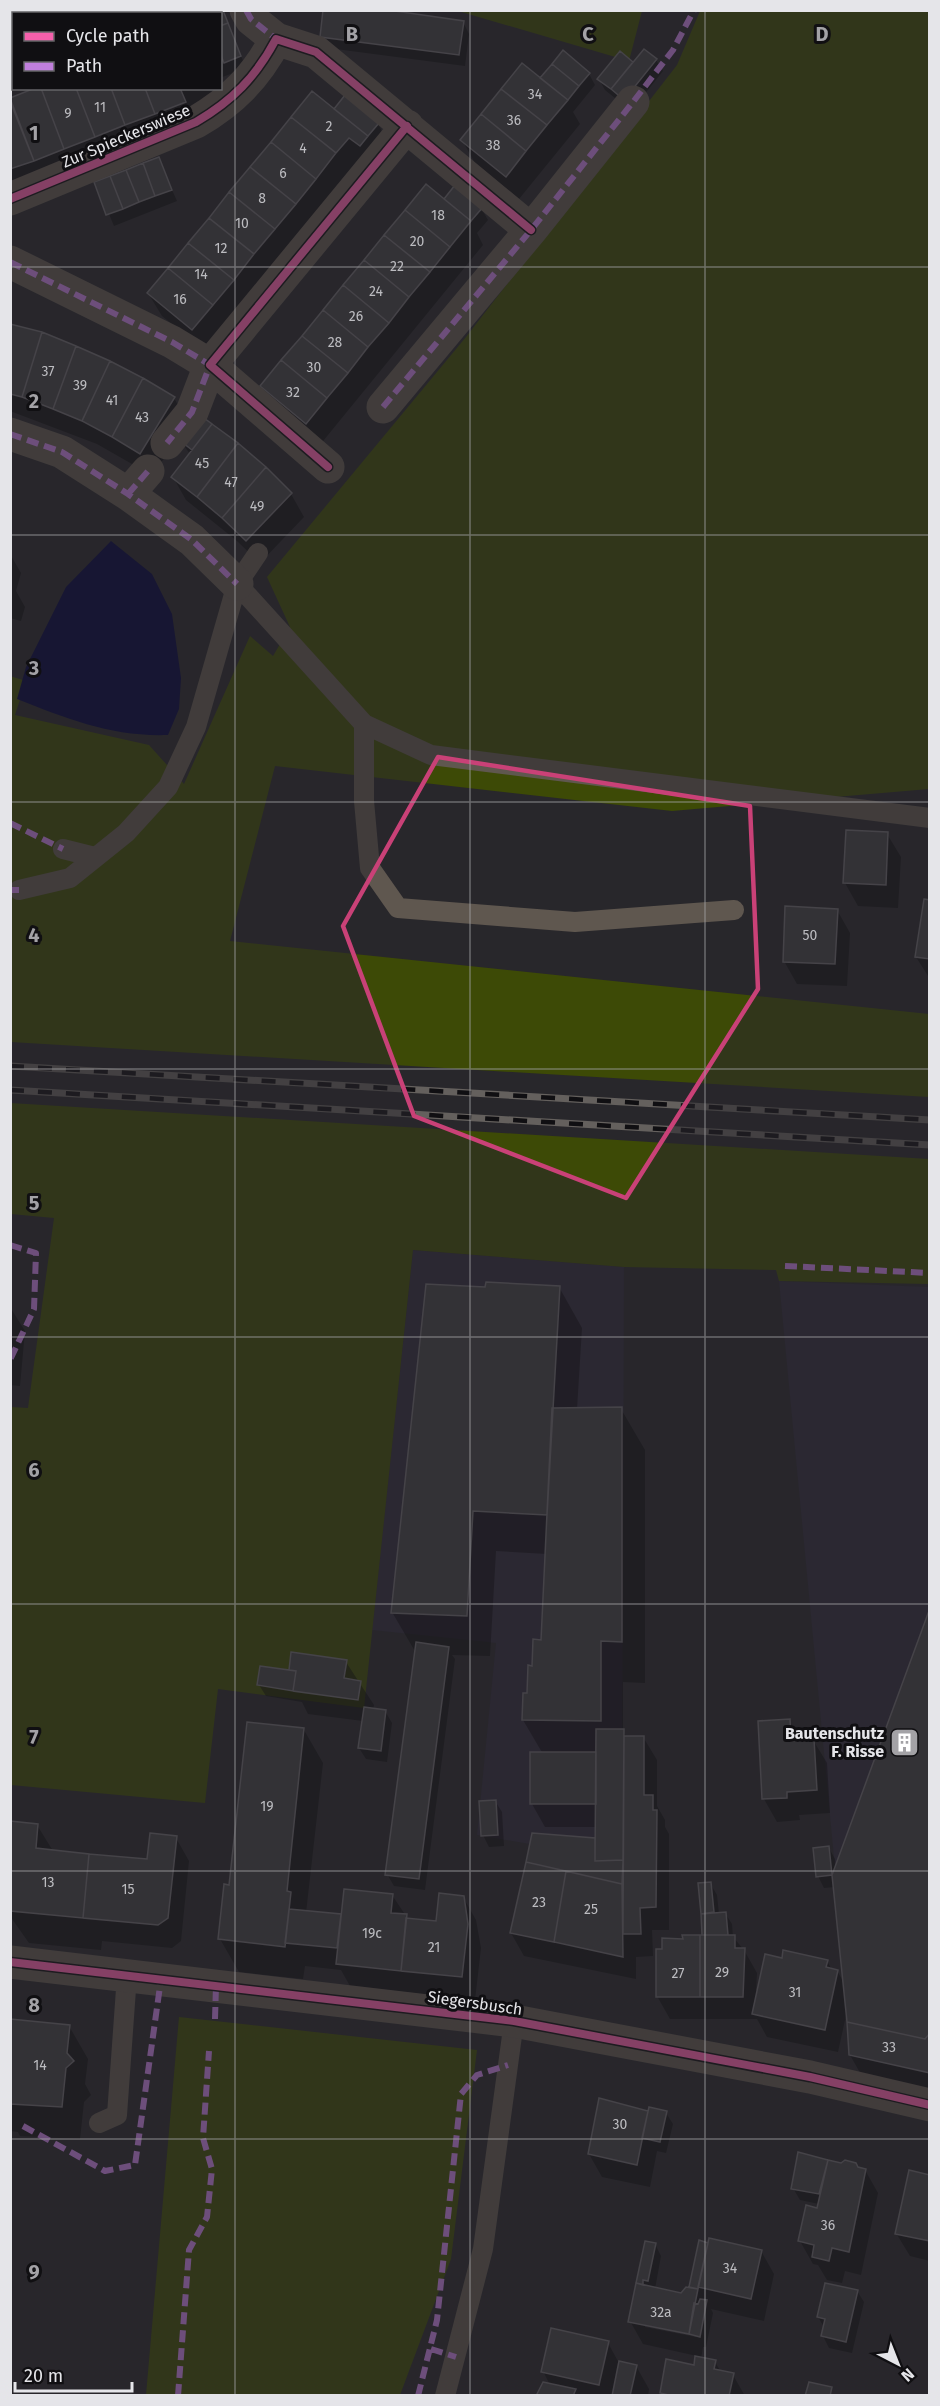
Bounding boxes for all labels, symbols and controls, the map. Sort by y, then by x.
legend [12,12,222,90]
text: B [346,22,358,46]
text: C [582,22,594,46]
text: D [815,22,829,46]
text: Cycle path [66,25,150,47]
text: Path [66,55,102,77]
house number: 34 [528,86,543,103]
house number: 11 [94,99,106,116]
street label: Zur Spieckerswiese [59,100,193,172]
house number: 9 [64,105,72,122]
house number: 36 [507,112,521,129]
house number: 2 [326,118,333,135]
text: 1 [29,121,39,145]
house number: 38 [486,137,501,154]
house number: 4 [299,140,307,157]
house number: 6 [279,165,287,182]
house number: 8 [258,190,266,207]
house number: 18 [431,207,445,224]
house number: 10 [235,215,249,232]
house number: 20 [410,233,425,250]
house number: 12 [215,240,228,257]
house number: 22 [390,258,404,275]
house number: 14 [194,266,208,283]
house number: 24 [369,283,384,300]
house number: 16 [173,291,187,308]
house number: 26 [349,308,363,325]
house number: 28 [328,334,343,351]
house number: 30 [307,359,322,376]
house number: 37 [41,363,55,380]
house number: 39 [73,377,87,394]
house number: 32 [286,384,300,401]
text: 2 [29,389,39,413]
house number: 41 [106,392,118,409]
house number: 43 [135,409,149,426]
house number: 45 [195,455,209,472]
house number: 47 [224,474,238,491]
house number: 49 [250,498,264,515]
text: 3 [28,656,39,680]
text: 4 [28,923,40,947]
house number: 50 [803,927,818,944]
text: 5 [29,1191,40,1215]
text: 6 [28,1458,40,1482]
place label: Bautenschutz F. Risse [785,1724,885,1761]
text: 7 [29,1725,39,1749]
building icon: Bautenschutz F. Risse [889,1726,921,1758]
house number: 19 [260,1798,274,1815]
house number: 13 [41,1874,55,1891]
house number: 15 [121,1881,135,1898]
house number: 23 [532,1894,546,1911]
house number: 25 [584,1901,598,1918]
house number: 19c [362,1925,382,1942]
house number: 21 [428,1939,440,1956]
house number: 29 [715,1964,729,1981]
house number: 27 [671,1965,685,1982]
house number: 31 [789,1984,801,2001]
street label: Siegersbusch [426,1987,524,2019]
text: 8 [28,1993,40,2017]
house number: 33 [882,2039,896,2056]
house number: 14 [33,2057,47,2074]
house number: 30 [613,2116,628,2133]
house number: 36 [821,2217,835,2234]
text: 9 [28,2260,40,2284]
house number: 34 [723,2260,738,2277]
house number: 32a [650,2304,672,2321]
north arrow [868,2334,928,2394]
scale bar [15,2355,132,2393]
text: N [897,2364,918,2385]
text: 20 m [24,2365,63,2387]

